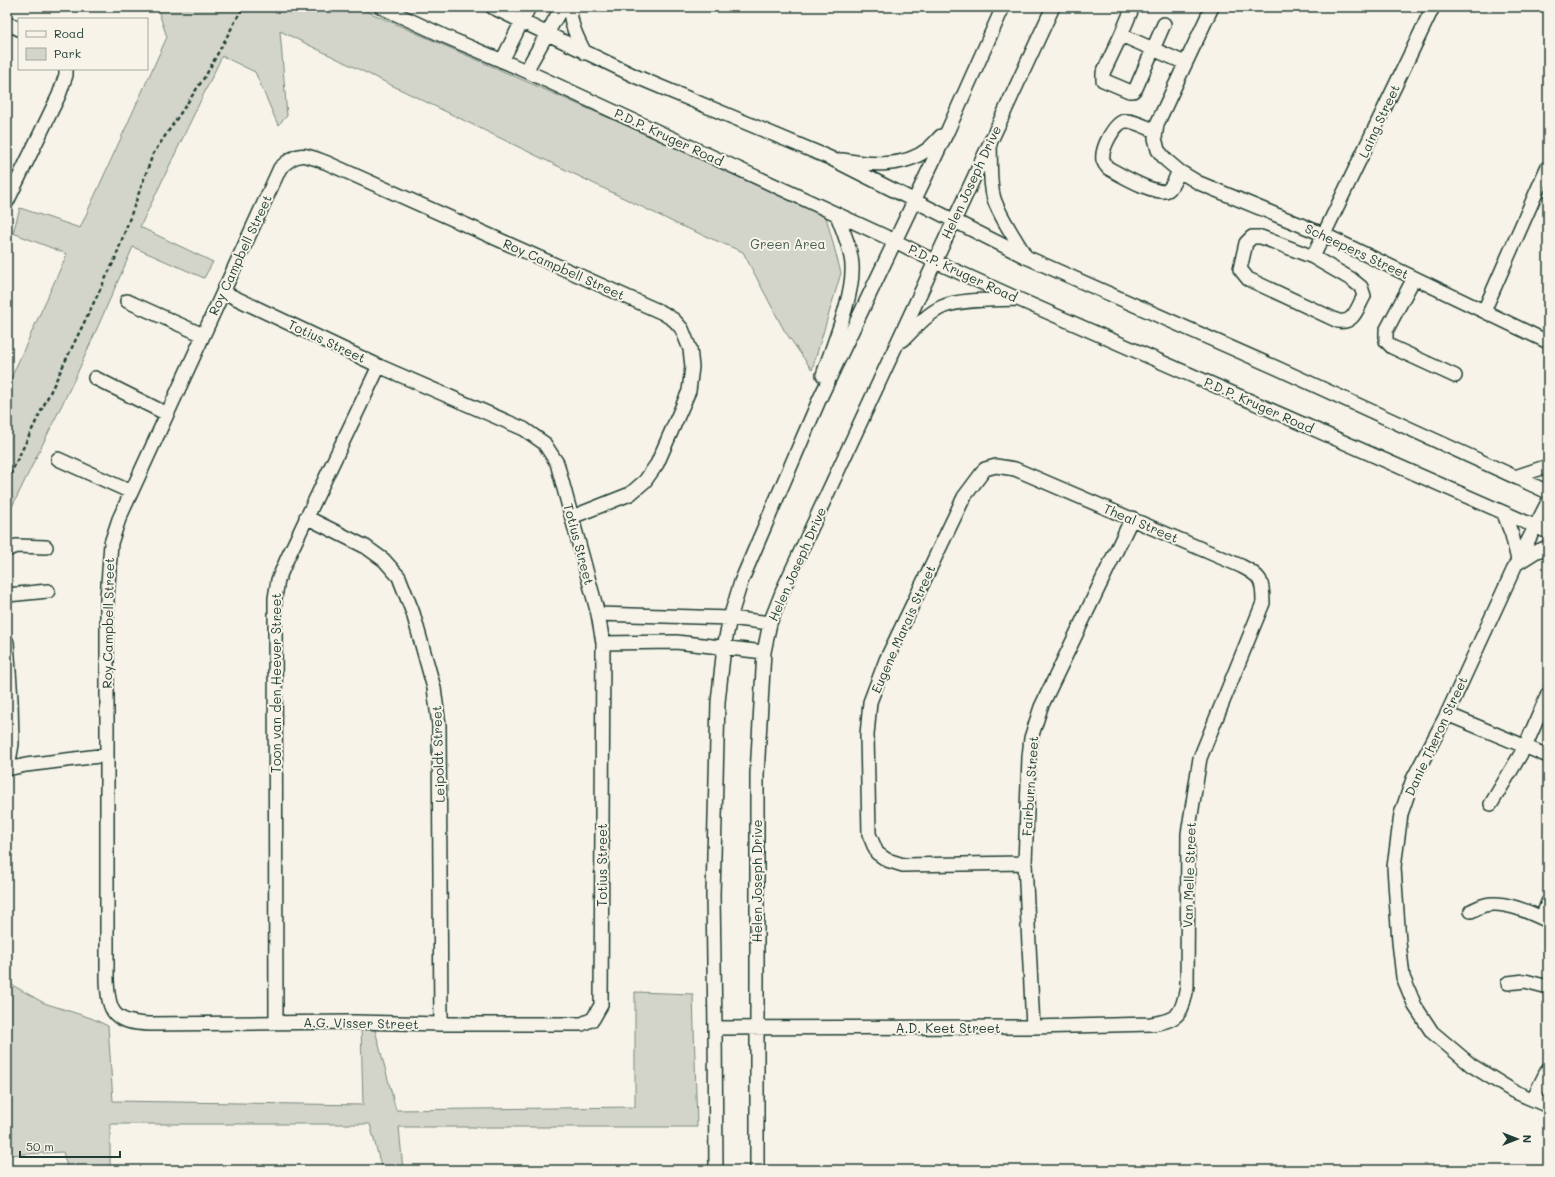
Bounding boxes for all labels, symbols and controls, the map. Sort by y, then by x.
legend [18,18,148,70]
text: Road [54,25,84,41]
text: Park [54,45,81,61]
street label: Laing Street [1354,81,1403,160]
street label: P.D.P. Kruger Road [612,104,726,169]
street label: Helen Joseph Drive [937,122,1004,241]
street label: Roy Campbell Street [204,192,275,318]
street label: Scheepers Street [1302,219,1412,282]
street label: Roy Campbell Street [501,234,628,303]
park label: Green Area [750,235,826,252]
street label: P.D.P. Kruger Road [906,240,1020,305]
street label: Totius Street [286,315,369,366]
street label: P.D.P. Kruger Road [1202,373,1317,436]
street label: Theal Street [1101,499,1181,546]
street label: Totius Street [560,501,599,587]
street label: Helen Joseph Drive [764,504,829,623]
street label: Roy Campbell Street [98,557,117,689]
street label: Eugene Marais Street [867,562,939,696]
street label: Toon van den Heever Street [267,593,284,773]
street label: Danie Theron Street [1400,673,1471,798]
street label: Leipoldt Street [427,705,448,803]
street label: Fairburn Street [1018,735,1042,837]
street label: Helen Joseph Drive [748,819,765,943]
street label: Van Melle Street [1178,821,1199,928]
street label: Totius Street [593,823,610,907]
street label: A.G. Visser Street [303,1013,419,1032]
street label: A.D. Keet Street [895,1019,1001,1036]
north arrow [1497,1119,1537,1159]
scale bar [20,1133,120,1159]
text: N [1520,1135,1535,1143]
text: 50 m [26,1138,54,1154]

